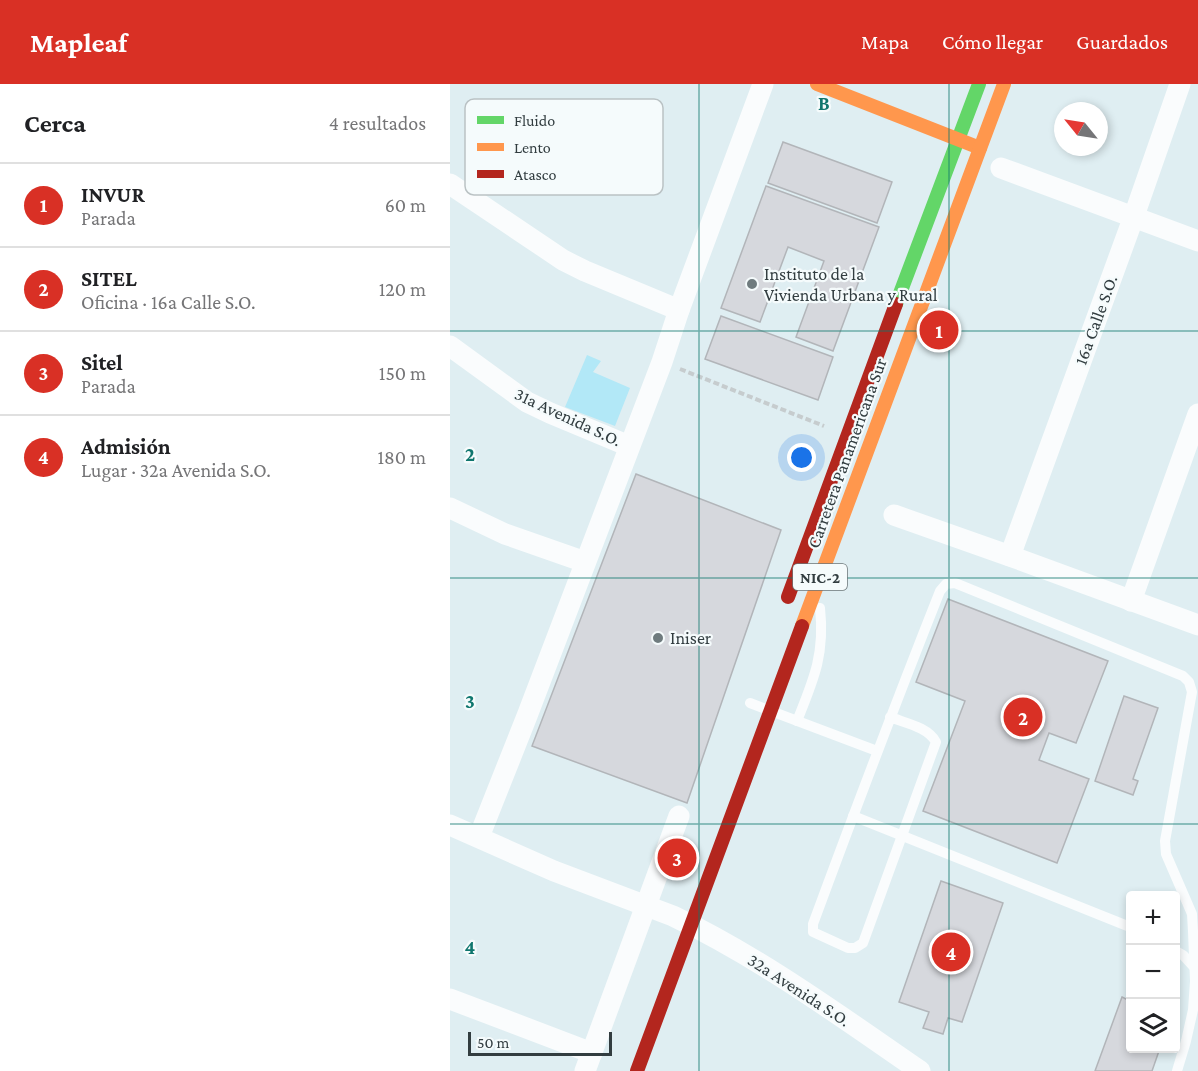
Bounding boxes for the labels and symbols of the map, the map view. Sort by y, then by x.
text: B [818,92,830,114]
legend [465,99,663,195]
north arrow [1054,102,1108,156]
text: Fluido [514,112,555,129]
text: Lento [514,139,551,156]
text: Atasco [514,166,556,183]
place label: Instituto de la Vivienda Urbana y Rural [764,264,938,305]
street label: 16a Calle S.O. [1070,272,1122,368]
marker: Instituto de la Vivienda Urbana y Rural [745,277,759,291]
pin: 1 [920,308,958,352]
street label: Carretera Panamericana Sur [803,355,891,551]
street label: 31a Avenida S.O. [511,384,625,450]
text: 2 [465,443,475,465]
your location [787,443,816,472]
road number: NIC-2 [793,564,847,590]
place label: Iniser [670,628,712,648]
marker: Iniser [651,631,665,645]
text: 3 [465,690,475,712]
pin: 2 [1004,694,1042,740]
pin: 3 [658,836,696,880]
pin: 4 [932,930,970,974]
text: 4 [465,936,476,958]
street label: 32a Avenida S.O. [744,949,854,1031]
scale bar [468,1029,612,1056]

